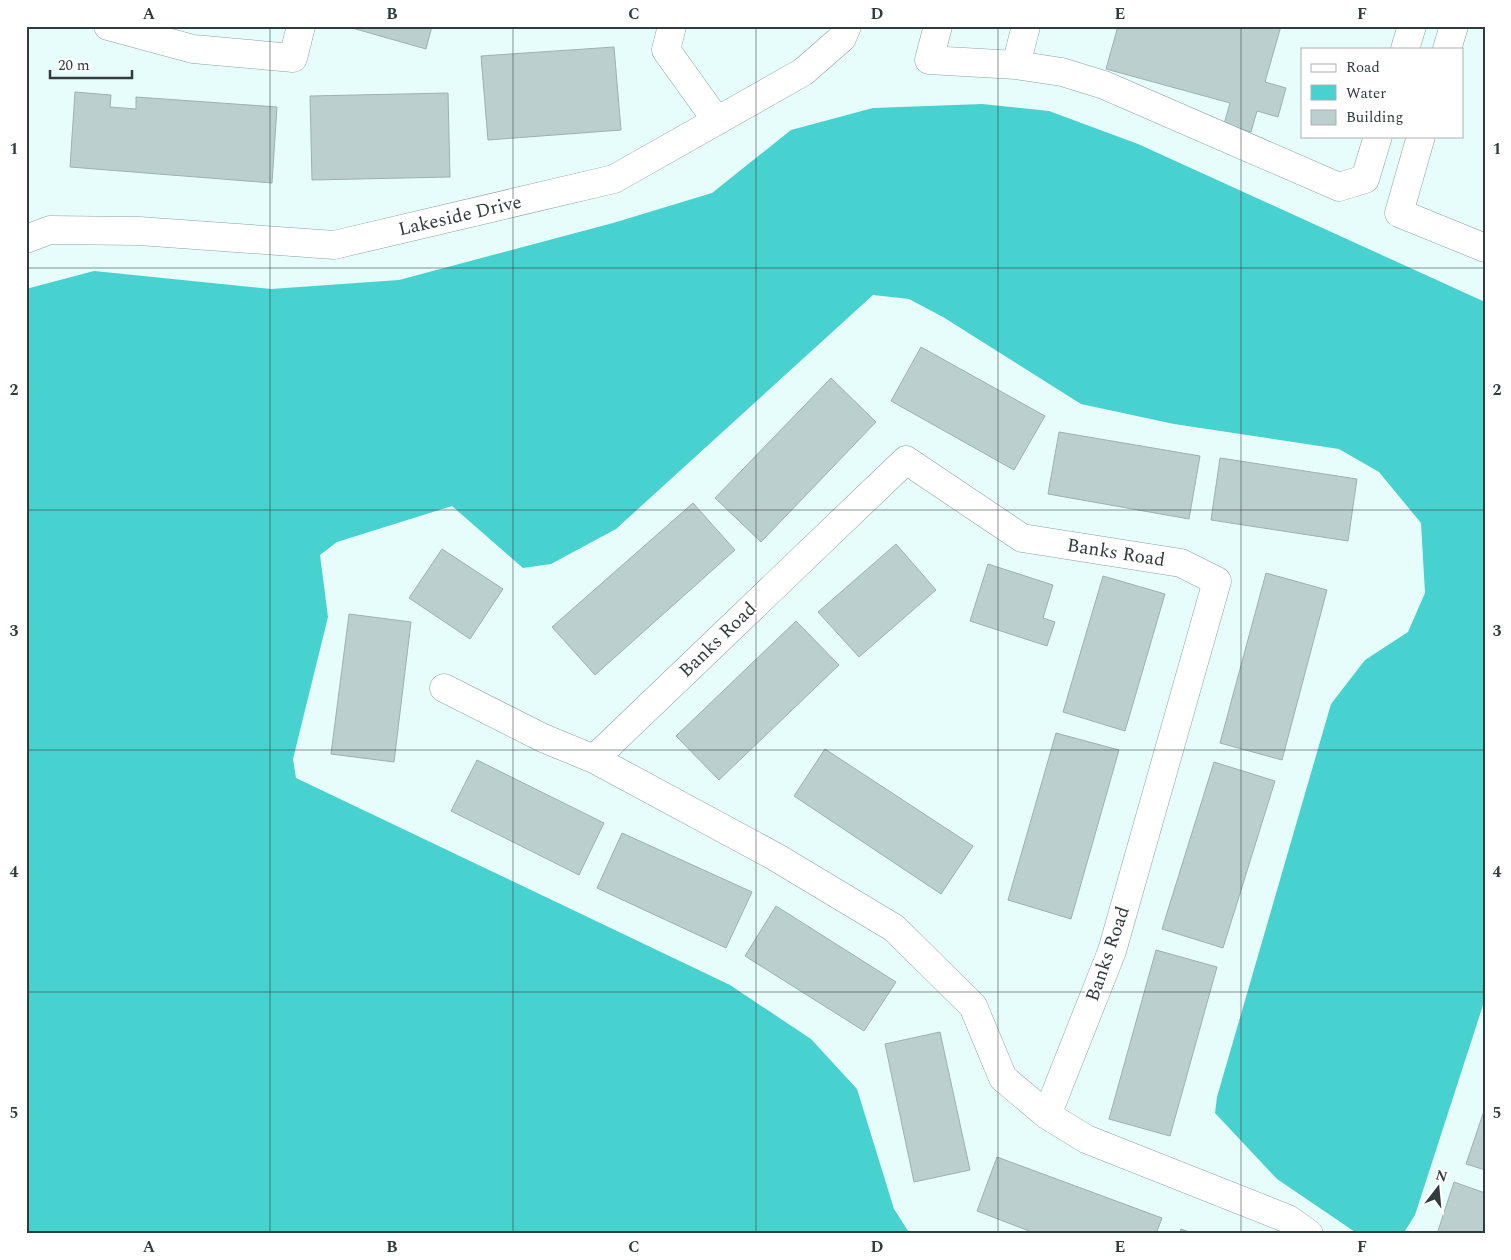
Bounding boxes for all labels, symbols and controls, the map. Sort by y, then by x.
text: A [143,2,156,26]
text: B [386,2,398,26]
text: C [628,2,640,26]
text: D [871,2,884,26]
text: E [1115,2,1125,26]
text: F [1357,2,1367,26]
scale bar [50,48,132,80]
legend [1301,48,1464,138]
text: 20 m [58,54,90,77]
text: Road [1346,56,1380,79]
text: Water [1346,82,1386,105]
text: Building [1346,106,1403,129]
text: 1 [10,137,18,161]
text: 1 [1493,137,1501,161]
street label: Lakeside Drive [395,188,525,244]
text: 2 [10,378,19,402]
text: 2 [1493,378,1502,402]
street label: Banks Road [1065,531,1167,575]
street label: Banks Road [672,595,764,685]
text: 3 [10,619,19,643]
text: 3 [1493,619,1502,643]
text: 4 [10,860,19,884]
text: 4 [1493,860,1502,884]
street label: Banks Road [1078,903,1138,1005]
text: 5 [10,1101,18,1125]
text: 5 [1493,1101,1501,1125]
north arrow [1414,1162,1464,1212]
text: N [1433,1164,1450,1188]
text: A [143,1235,156,1259]
text: B [386,1235,398,1259]
text: C [628,1235,640,1259]
text: D [871,1235,884,1259]
text: E [1115,1235,1125,1259]
text: F [1357,1235,1367,1259]

